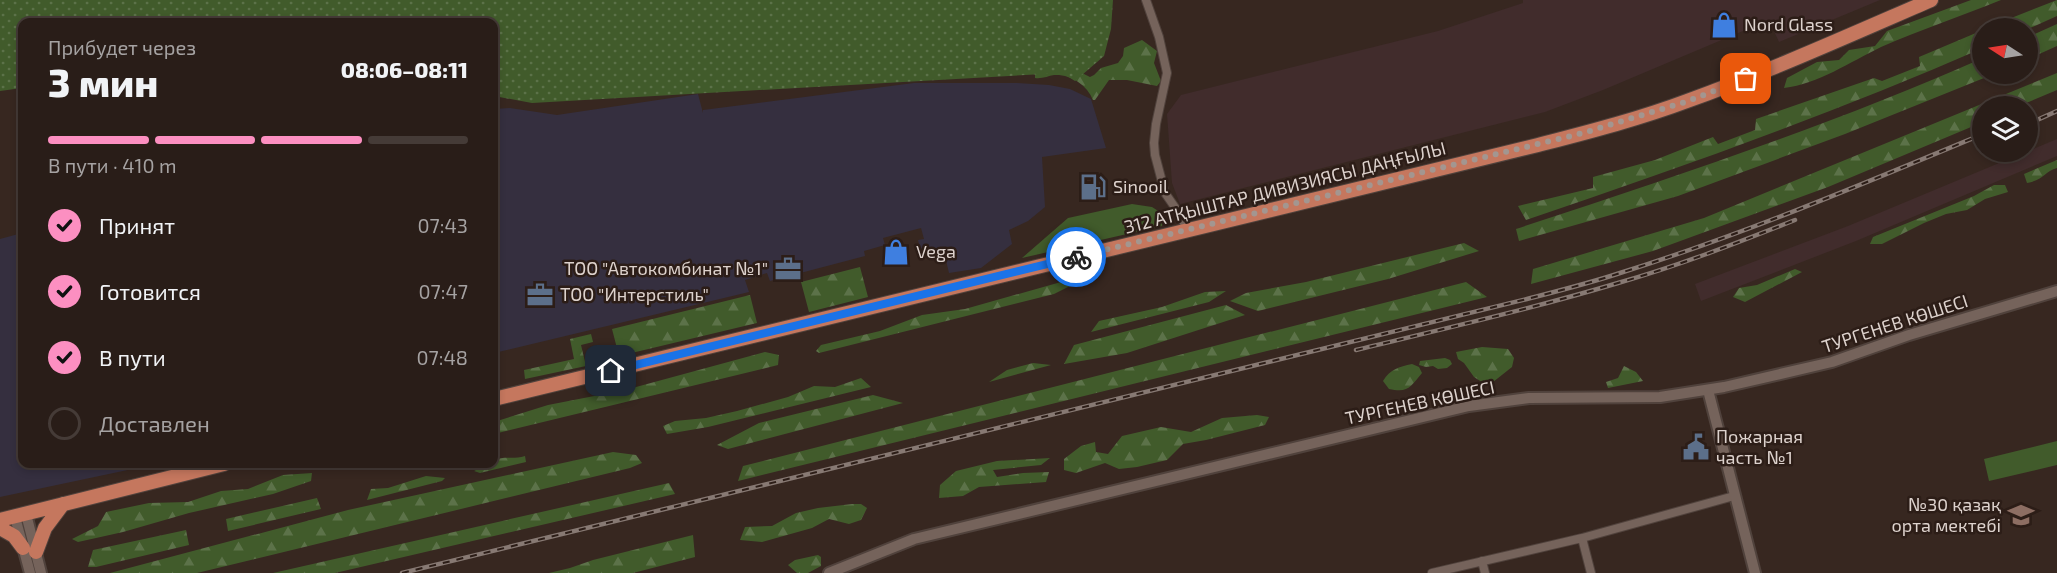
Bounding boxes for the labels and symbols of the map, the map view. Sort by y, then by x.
shop icon: Nord Glass [1709,10,1739,40]
place label: Nord Glass [1744,13,1833,35]
north arrow [1972,18,2038,84]
pin [1720,53,1771,104]
street label: 312 АТҚЫШТАР ДИВИЗИЯСЫ ДАҢҒЫЛЫ [1122,136,1448,238]
fuel station icon: Sinooil [1078,172,1108,202]
place label: Sinooil [1113,175,1169,197]
courier [1046,227,1106,287]
shop icon: Vega [881,237,911,267]
place label: Vega [916,240,956,262]
office icon: ТОО "Автокомбинат №1" [773,254,803,284]
place label: ТОО "Автокомбинат №1" [564,257,768,279]
office icon: ТОО "Интерстиль" [525,280,555,310]
place label: ТОО "Интерстиль" [560,283,709,305]
street label: ТУРГЕНЕВ КӨШЕСІ [1819,289,1970,357]
pin [585,345,636,396]
street label: ТУРГЕНЕВ КӨШЕСІ [1343,375,1496,429]
place label: Пожарная часть №1 [1716,425,1803,468]
public building icon: Пожарная часть №1 [1681,432,1711,462]
place label: №30 қазақ орта мектебі [1891,493,2001,536]
school or university icon: №30 қазақ орта мектебі [2006,500,2036,530]

